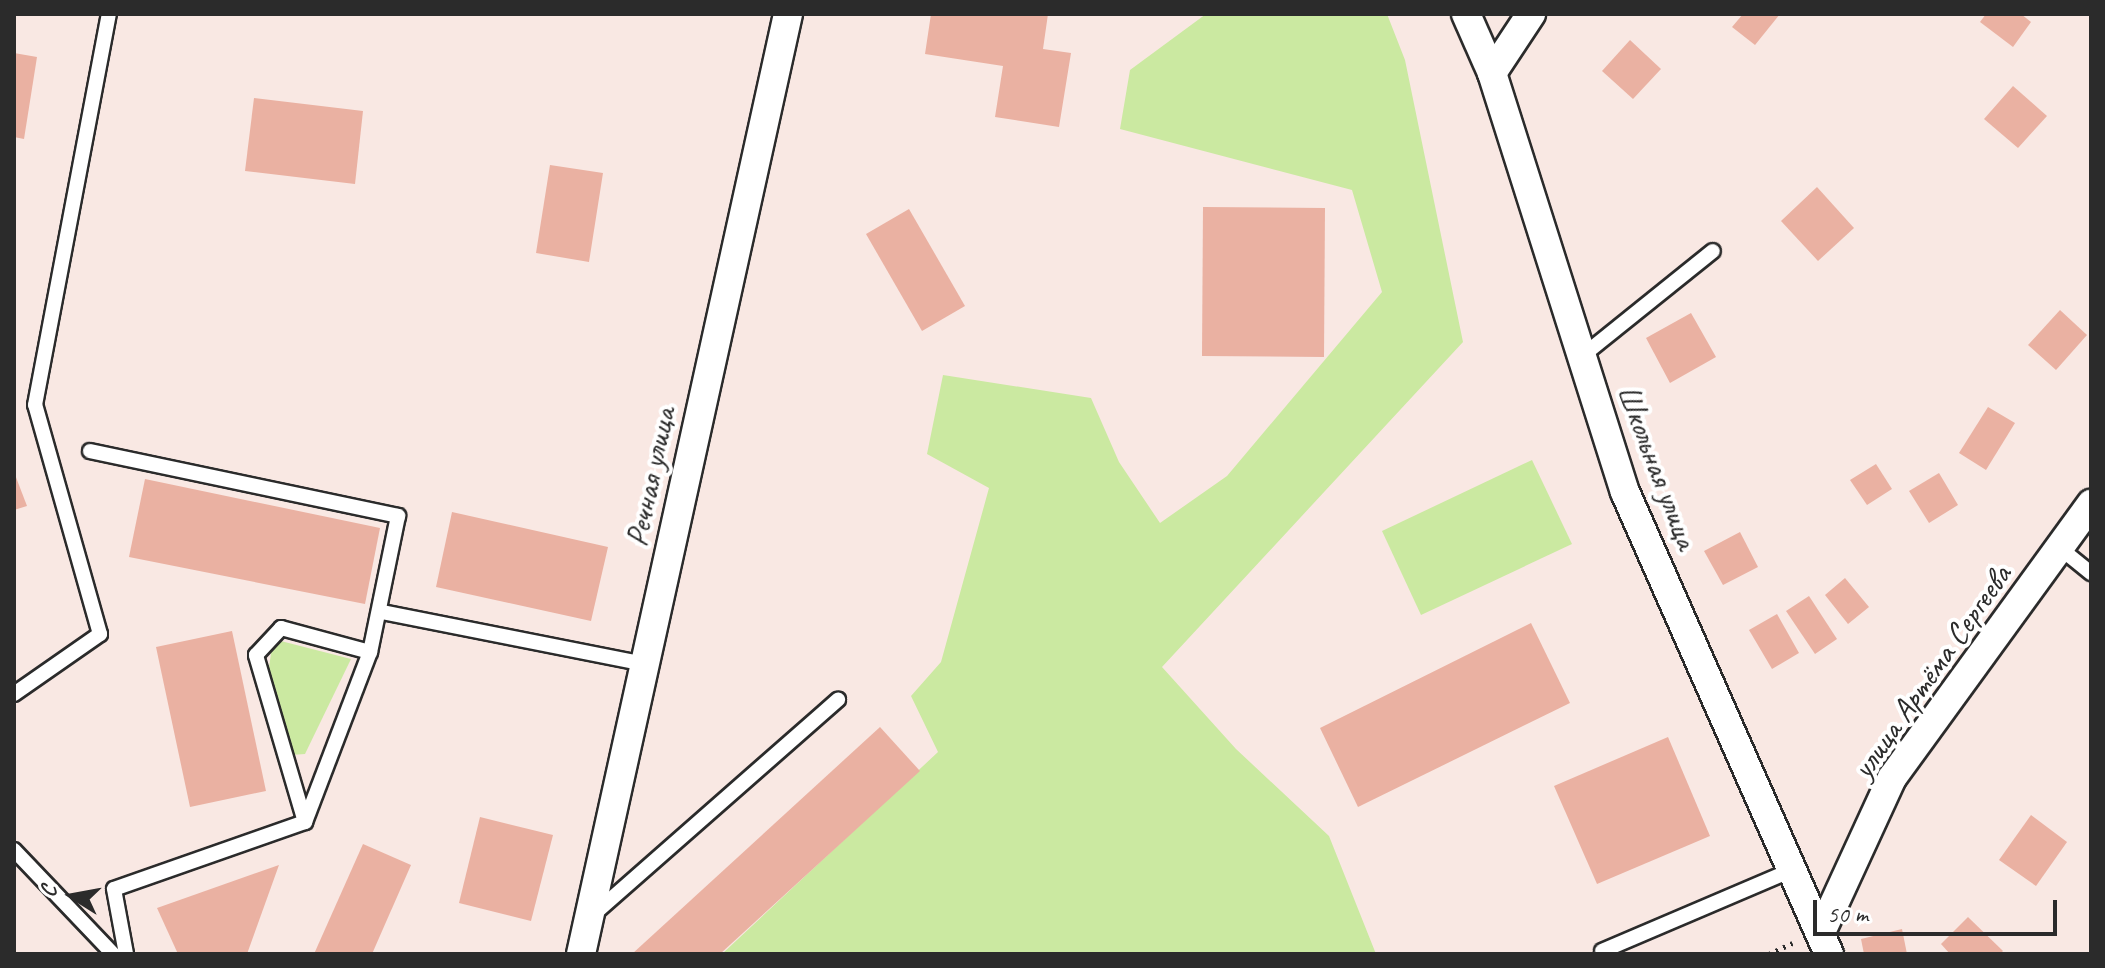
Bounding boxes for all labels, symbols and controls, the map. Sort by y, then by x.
street label: Школьная улица [1608,379,1706,555]
street label: Речная улица [618,404,684,550]
street label: улица Артёма Сергеева [1843,556,2021,788]
north arrow [32,856,112,936]
text: С [34,883,63,899]
scale bar [1817,884,2061,934]
text: 50 m [1827,899,1868,929]

